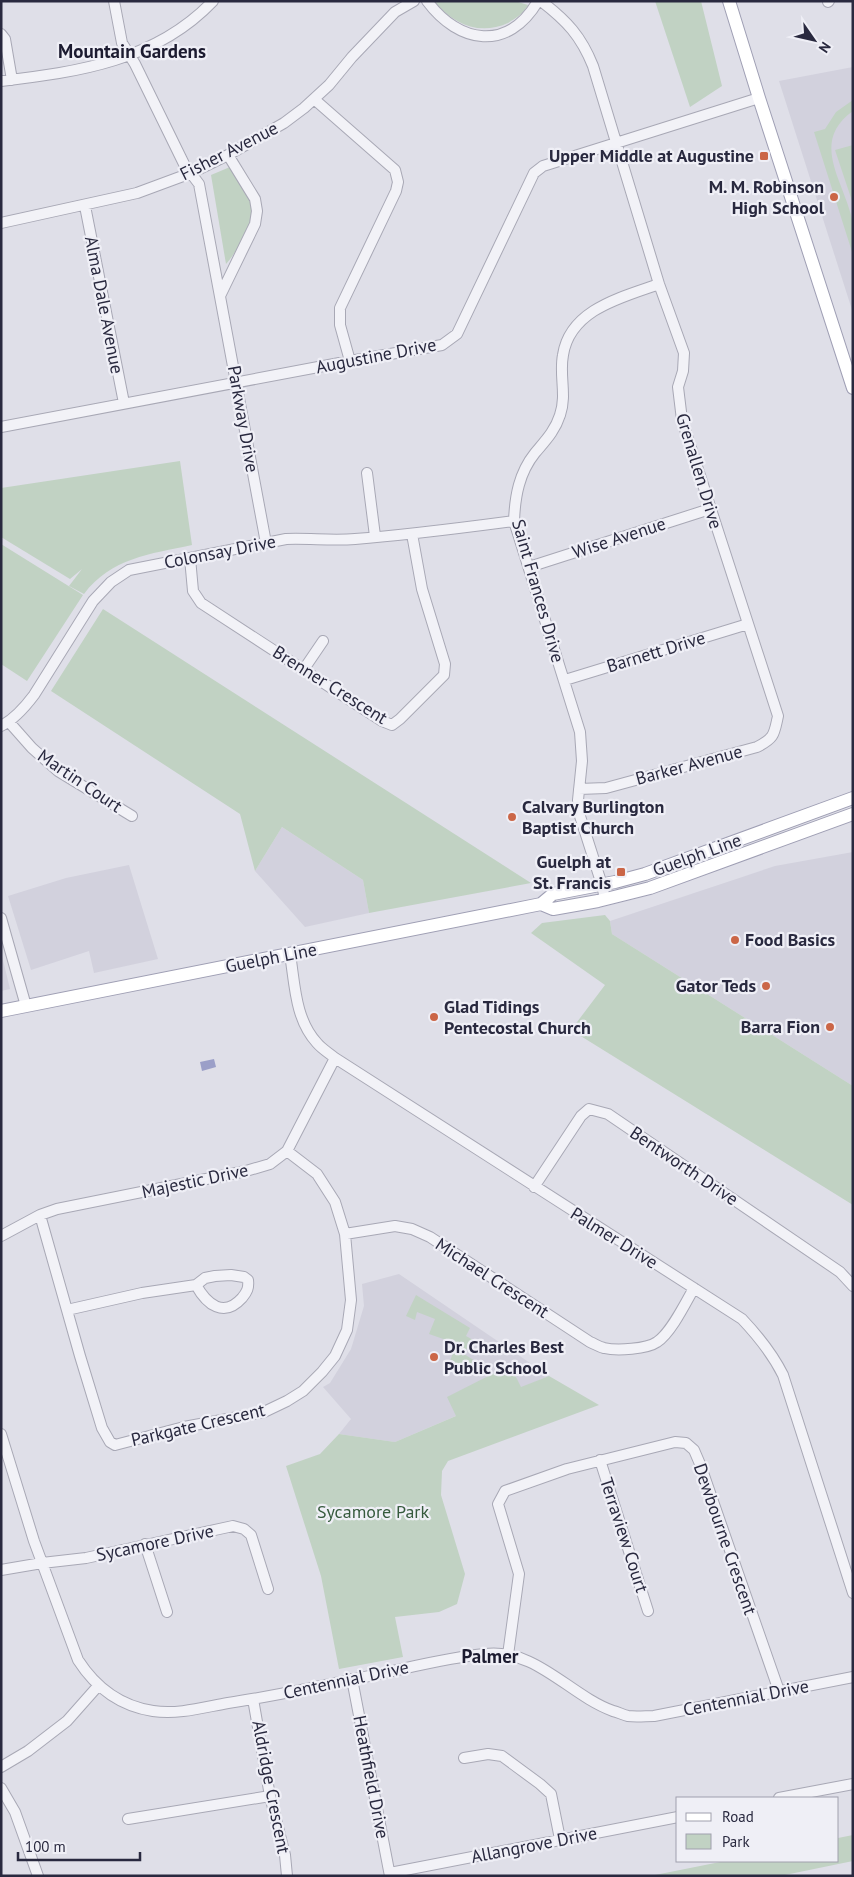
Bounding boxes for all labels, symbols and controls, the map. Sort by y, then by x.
north arrow [789,15,839,65]
text: N [815,38,835,56]
district label: Mountain Gardens [58,39,206,63]
street label: Fisher Avenue [176,116,282,185]
place label: Upper Middle at Augustine [549,144,754,167]
marker: Upper Middle at Augustine [758,150,770,162]
place label: M. M. Robinson High School [709,175,825,219]
marker: M. M. Robinson High School [828,191,840,203]
street label: Alma Dale Avenue [80,234,129,376]
street label: Augustine Drive [314,333,438,378]
street label: Parkway Drive [223,364,264,474]
street label: Grenallen Drive [671,410,728,531]
street label: Wise Avenue [569,512,668,563]
street label: Saint Frances Drive [507,517,570,665]
street label: Colonsay Drive [162,529,278,574]
street label: Barnett Drive [604,626,708,677]
street label: Brenner Crescent [269,640,392,729]
street label: Barker Avenue [633,739,745,790]
street label: Martin Court [34,744,127,817]
place label: Calvary Burlington Baptist Church [522,795,664,839]
marker: Calvary Burlington Baptist Church [506,811,518,823]
street label: Guelph Line [649,828,744,881]
place label: Guelph at St. Francis [533,850,612,894]
marker: Guelph at St. Francis [615,866,627,878]
place label: Food Basics [745,928,836,951]
marker: Food Basics [729,934,741,946]
street label: Guelph Line [223,937,319,978]
place label: Gator Teds [676,974,756,997]
marker: Gator Teds [760,980,772,992]
place label: Glad Tidings Pentecostal Church [444,995,591,1039]
marker: Glad Tidings Pentecostal Church [428,1011,440,1023]
place label: Barra Fion [741,1015,820,1038]
marker: Barra Fion [824,1021,836,1033]
street label: Bentworth Drive [626,1121,743,1210]
street label: Majestic Drive [139,1158,250,1203]
street label: Palmer Drive [566,1202,662,1273]
street label: Michael Crescent [431,1232,553,1323]
place label: Dr. Charles Best Public School [444,1335,564,1379]
marker: Dr. Charles Best Public School [428,1351,440,1363]
street label: Parkgate Crescent [129,1398,267,1451]
street label: Dewbourne Crescent [689,1460,762,1618]
street label: Terraview Court [595,1474,654,1595]
park label: Sycamore Park [317,1500,429,1523]
street label: Sycamore Drive [94,1519,216,1566]
district label: Palmer [462,1644,519,1668]
street label: Centennial Drive [281,1655,411,1704]
street label: Centennial Drive [681,1674,811,1721]
street label: Heathfield Drive [348,1713,395,1840]
street label: Aldridge Crescent [247,1718,296,1856]
legend [676,1797,839,1862]
text: Road [722,1807,754,1826]
street label: Allangrove Drive [469,1821,599,1868]
scale bar [18,1830,140,1862]
text: Park [722,1832,750,1851]
text: 100 m [25,1837,66,1856]

